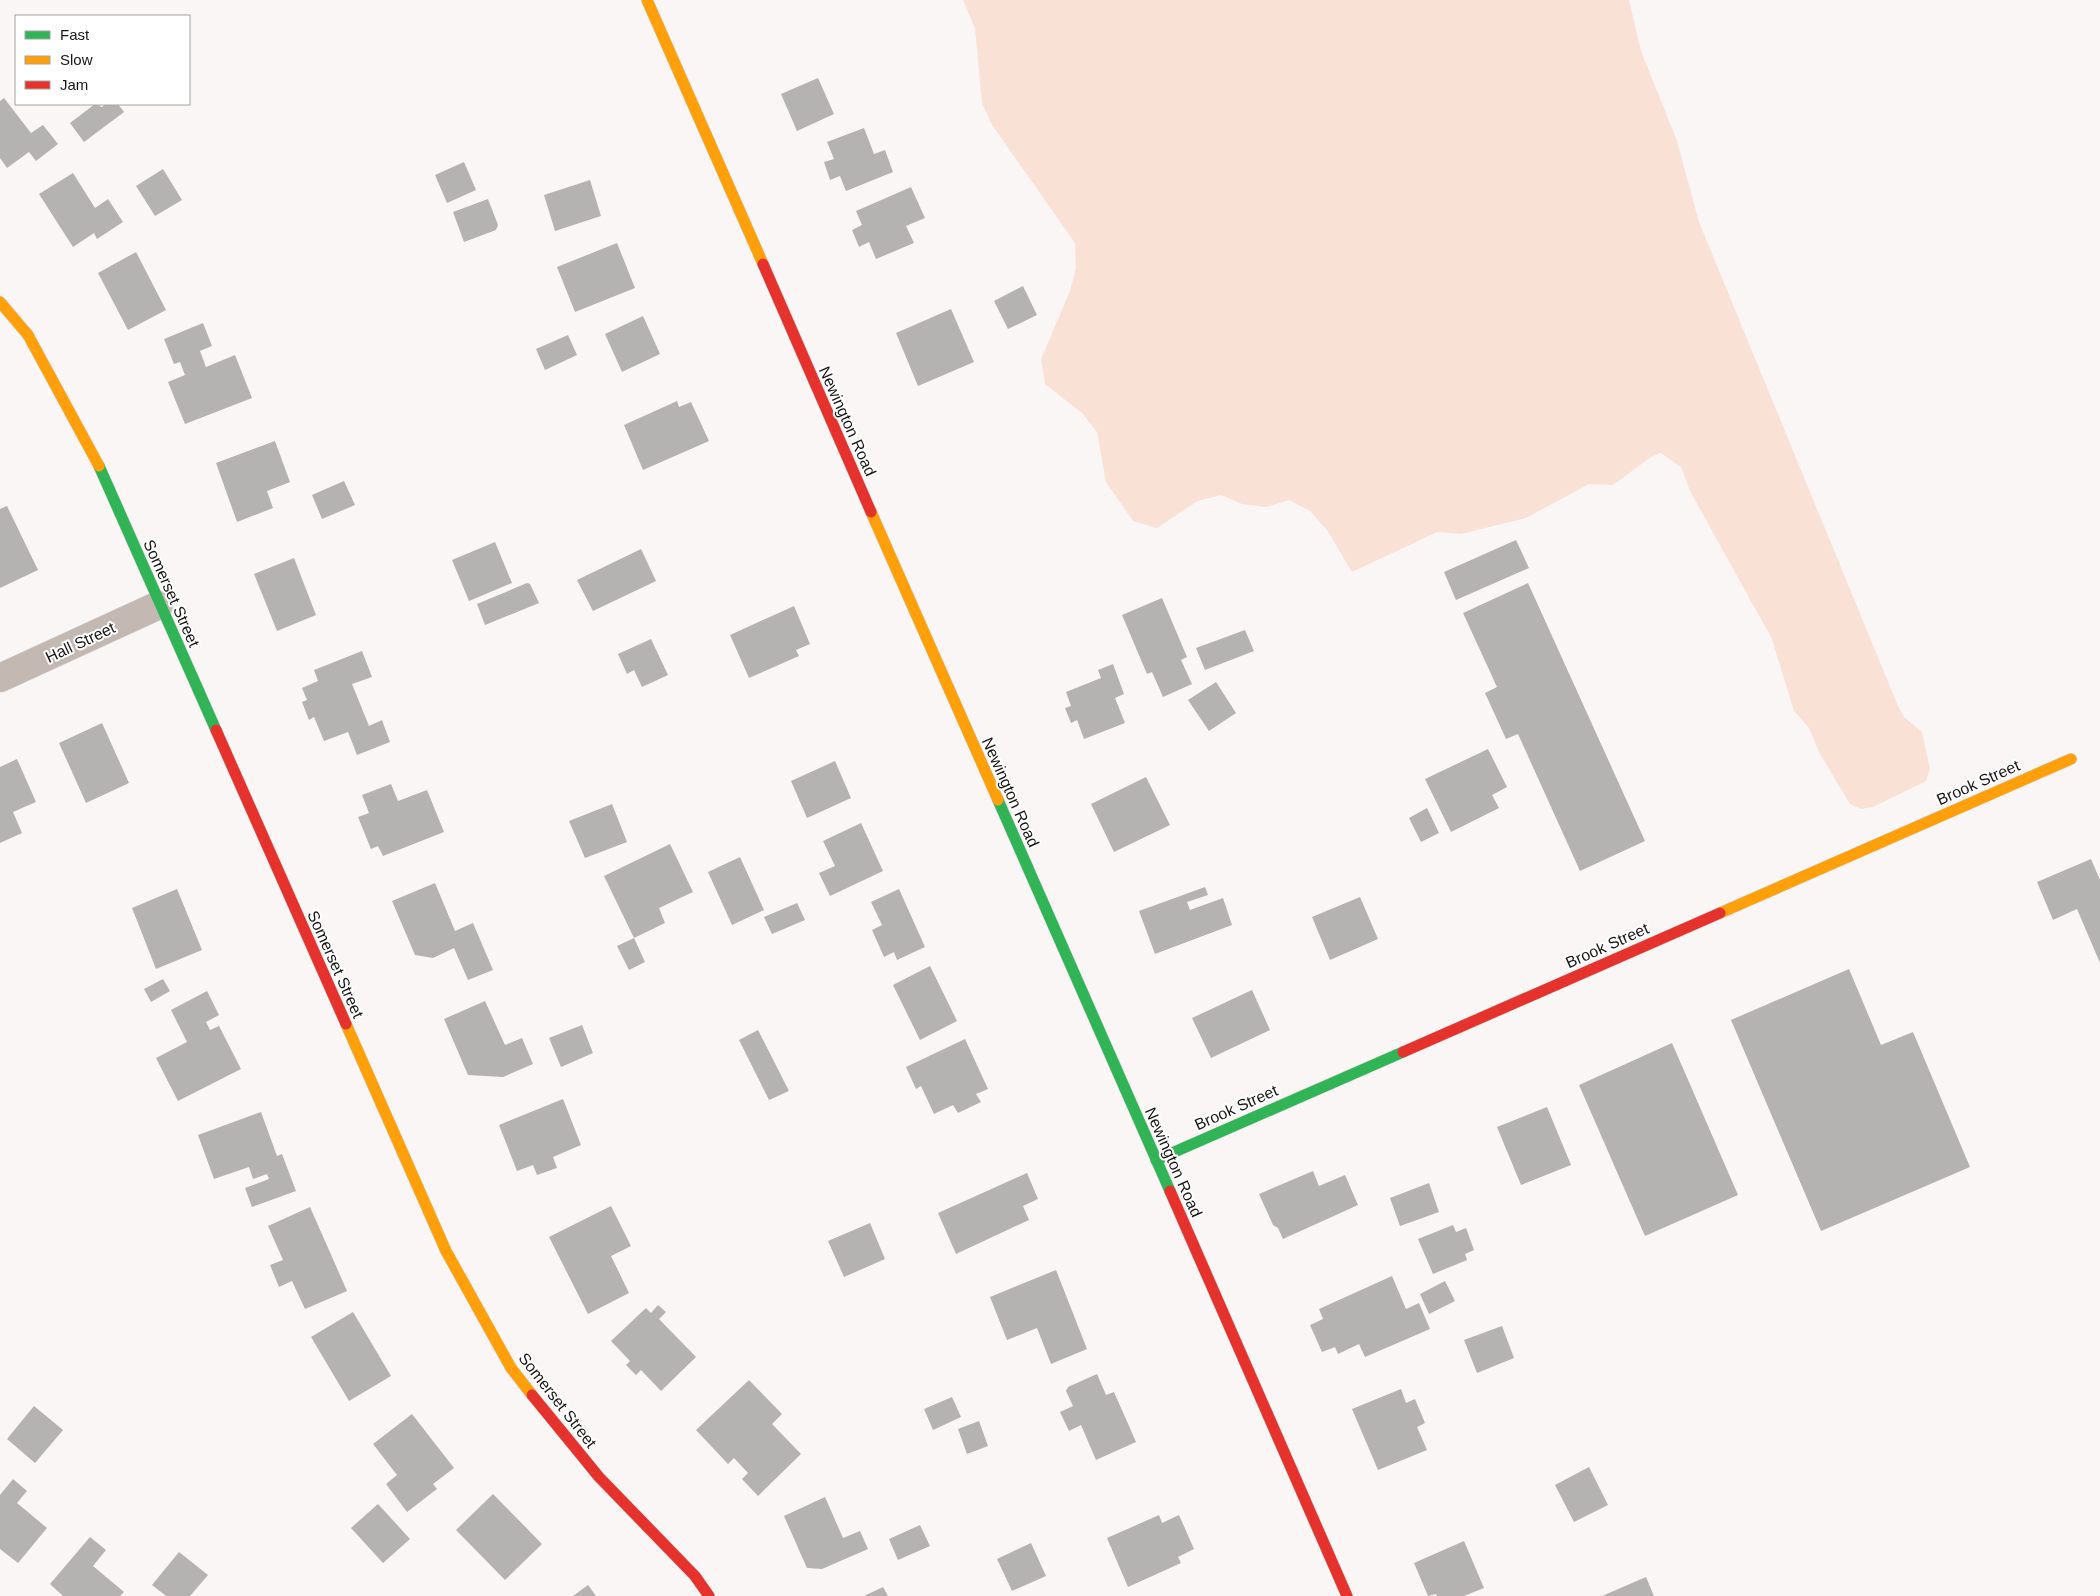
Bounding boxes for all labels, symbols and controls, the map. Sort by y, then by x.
legend [15,15,190,105]
text: Fast [60,26,90,43]
text: Slow [60,51,93,68]
text: Jam [60,76,88,93]
street label: Newington Road [816,364,879,479]
street label: Somerset Street [140,537,203,650]
street label: Hall Street [43,619,118,666]
street label: Newington Road [979,735,1042,850]
street label: Brook Street [1934,756,2023,808]
street label: Somerset Street [304,908,367,1021]
street label: Brook Street [1563,919,1652,971]
street label: Brook Street [1192,1081,1281,1133]
street label: Newington Road [1142,1105,1205,1220]
street label: Somerset Street [515,1350,600,1452]

